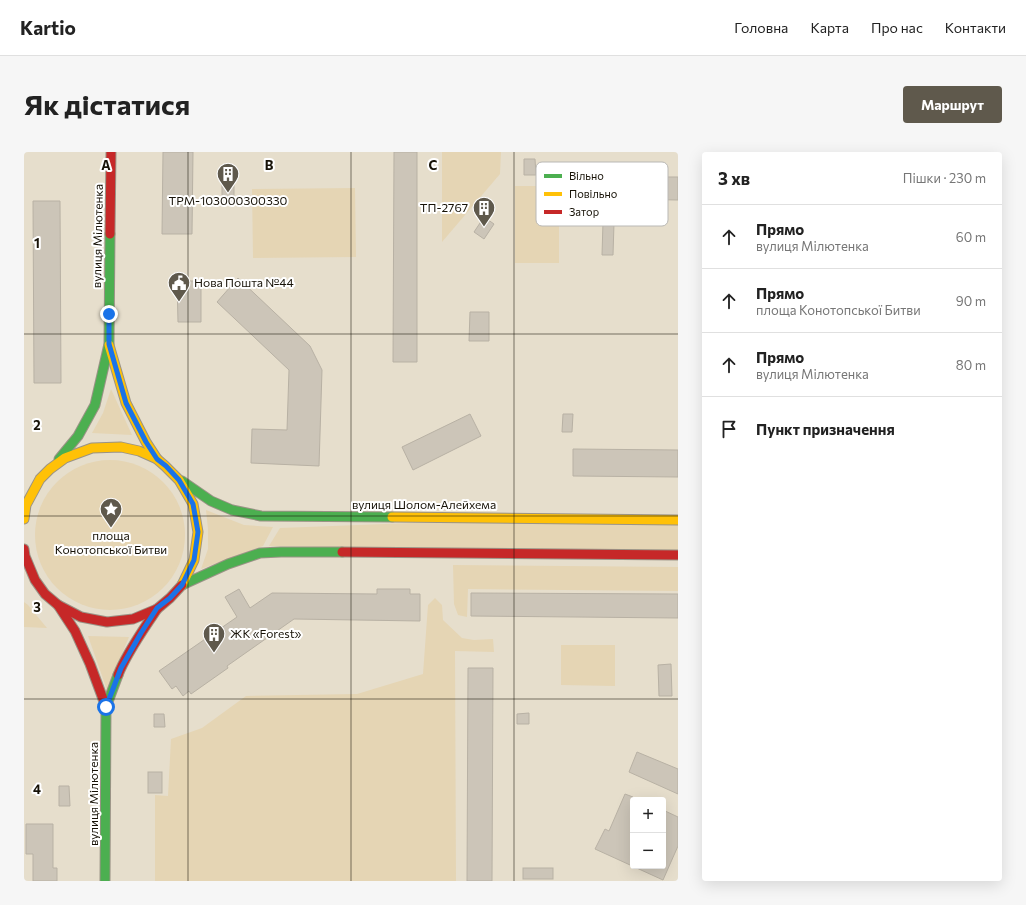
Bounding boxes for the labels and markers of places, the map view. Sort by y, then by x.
building icon: ТРМ-103000300330 [215,161,241,194]
place label: ТРМ-103000300330 [169,193,288,207]
building icon: ТП-2767 [471,195,497,228]
place label: ТП-2767 [420,200,468,214]
public building icon: Нова Пошта №44 [166,270,192,303]
place label: Нова Пошта №44 [194,275,294,289]
place icon: площа Конотопської Битви [98,496,124,529]
place label: площа Конотопської Битви [55,528,167,556]
building icon: ЖК «Forest» [201,621,227,654]
place label: ЖК «Forest» [230,626,302,640]

